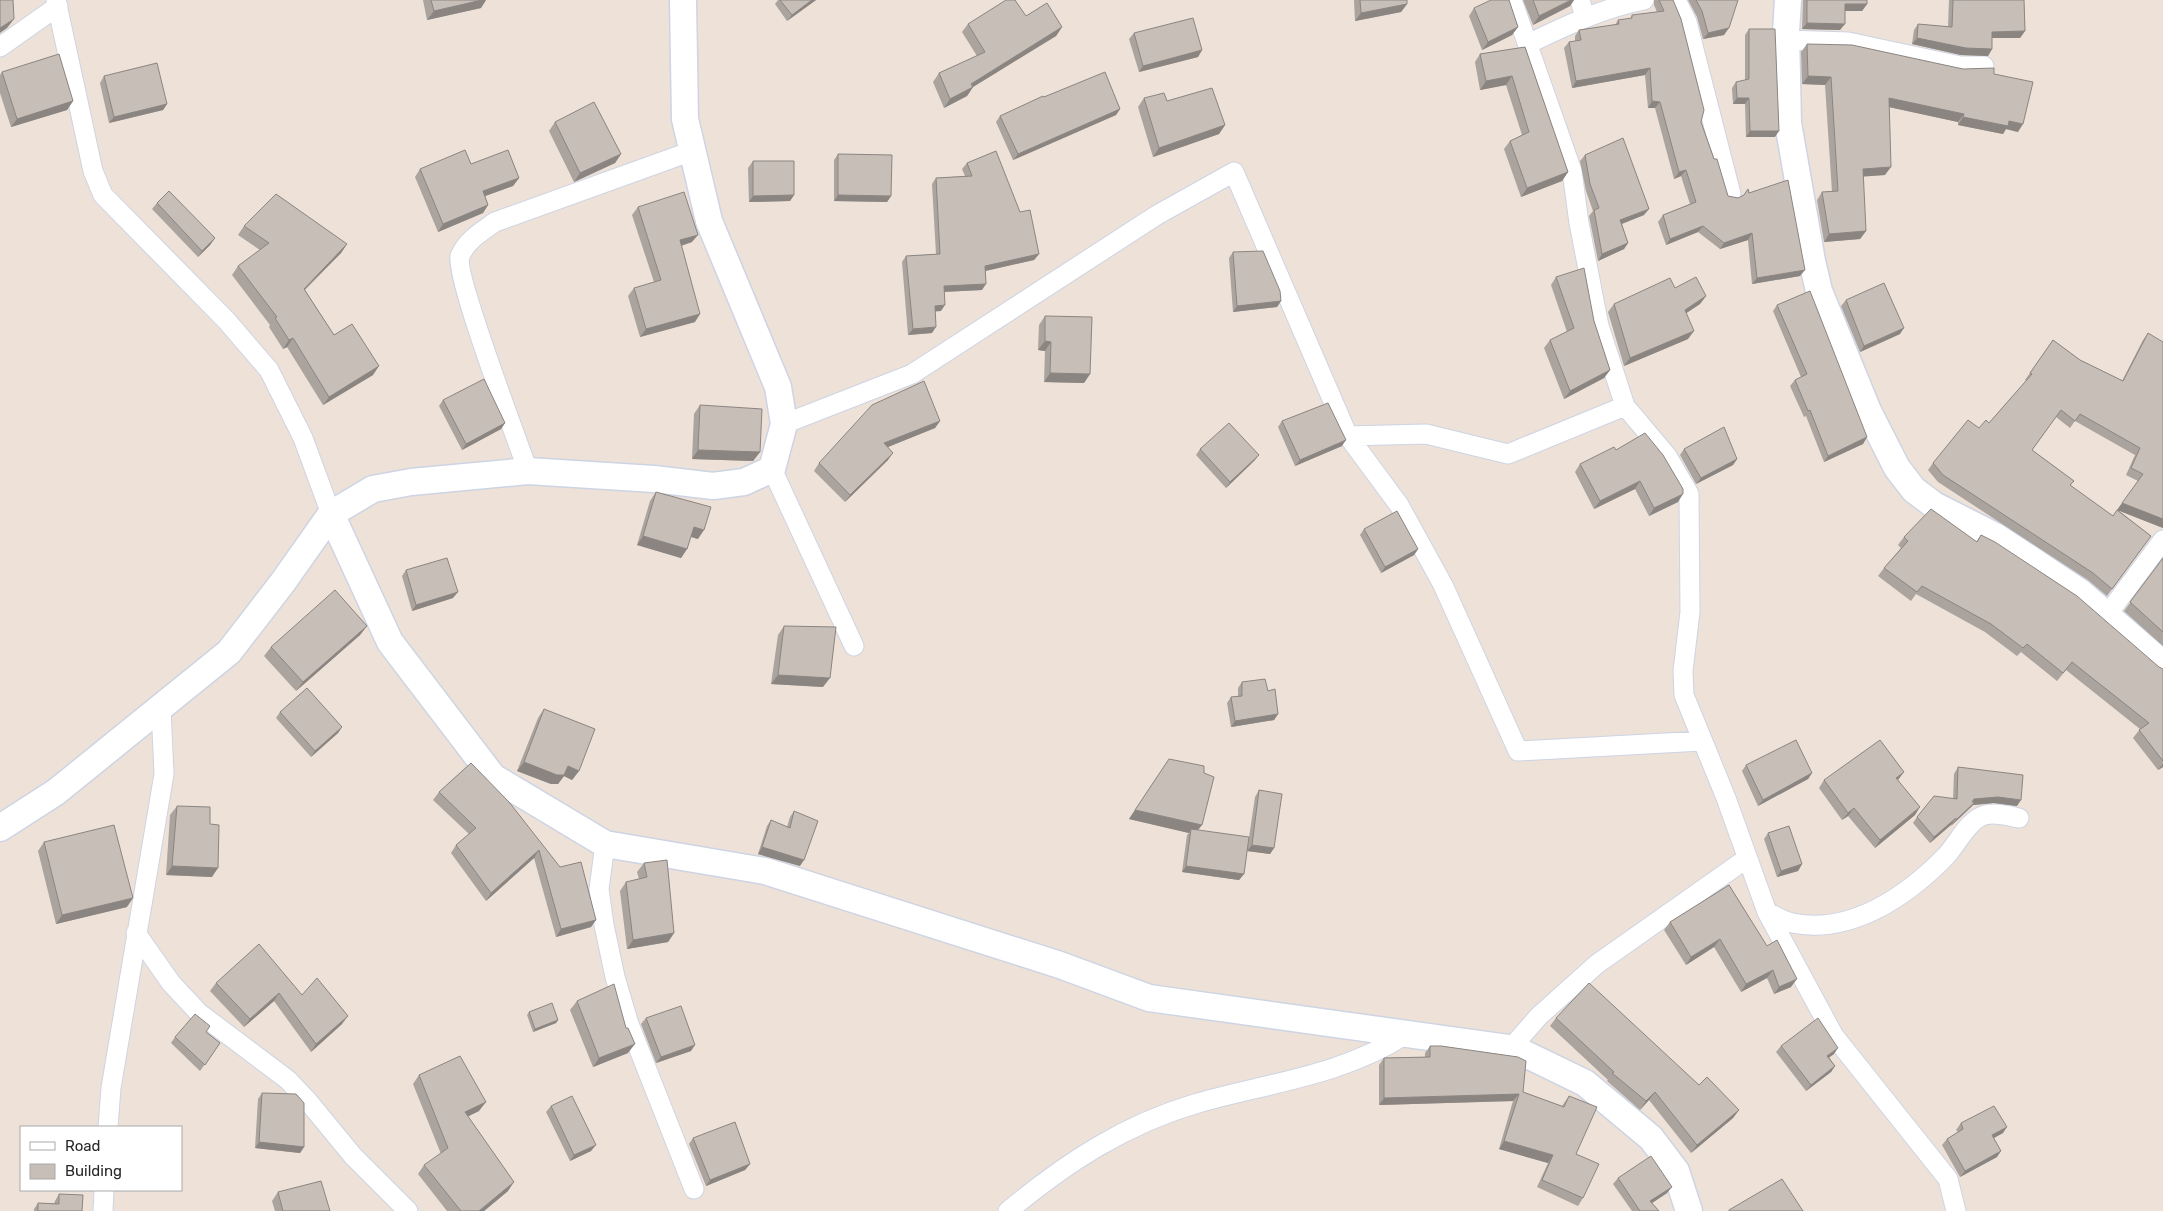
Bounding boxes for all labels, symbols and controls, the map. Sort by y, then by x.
legend [20,1126,182,1191]
text: Road [65,1137,101,1155]
text: Building [65,1162,122,1180]

